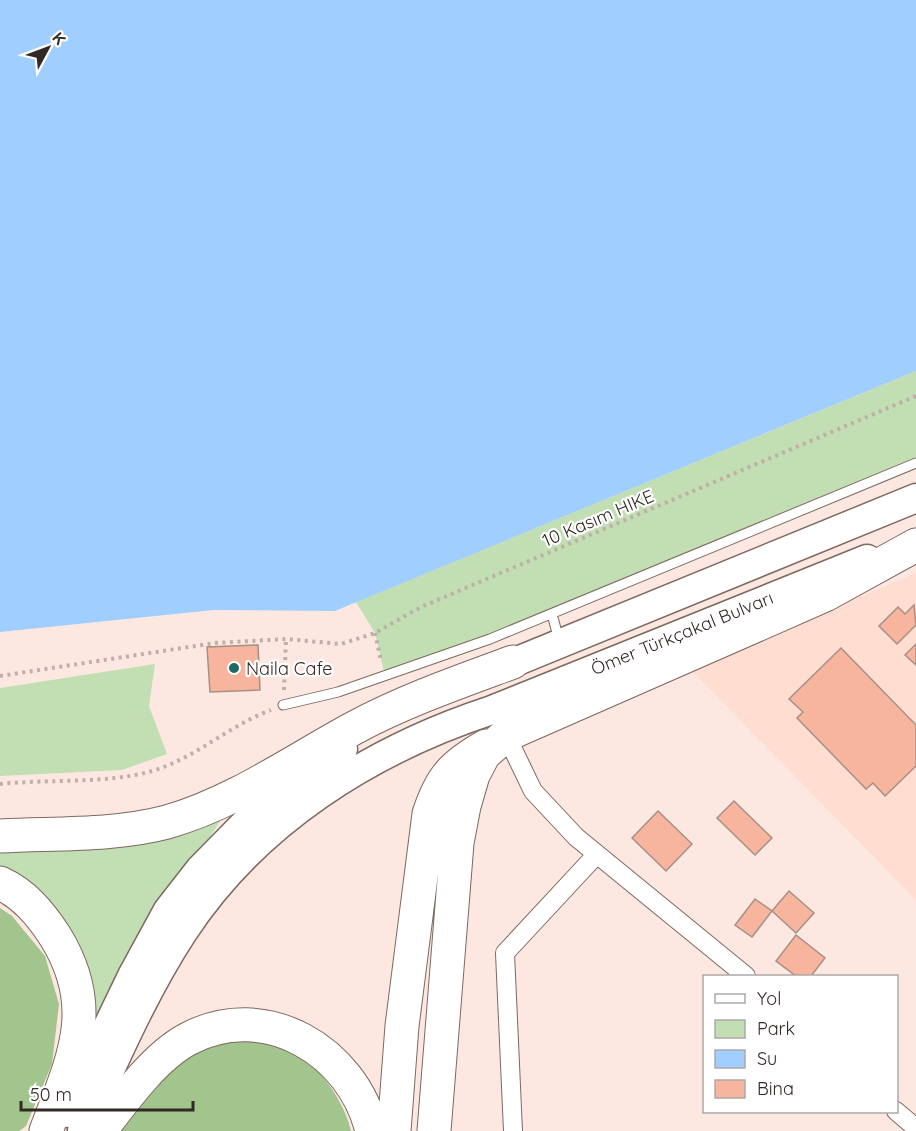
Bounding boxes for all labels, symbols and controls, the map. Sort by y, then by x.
north arrow [18,18,78,78]
text: K [48,28,70,49]
street label: 10 Kasım HIKE [539,484,657,552]
street label: Ömer Türkçakal Bulvarı [588,586,776,680]
place label: Naila Cafe [246,657,332,680]
marker: Naila Cafe [227,661,241,675]
legend [703,975,898,1113]
text: Yol [757,987,781,1010]
text: Park [757,1017,795,1040]
text: Su [757,1047,777,1070]
scale bar [21,1074,194,1112]
text: Bina [757,1077,794,1100]
text: 50 m [30,1083,72,1106]

